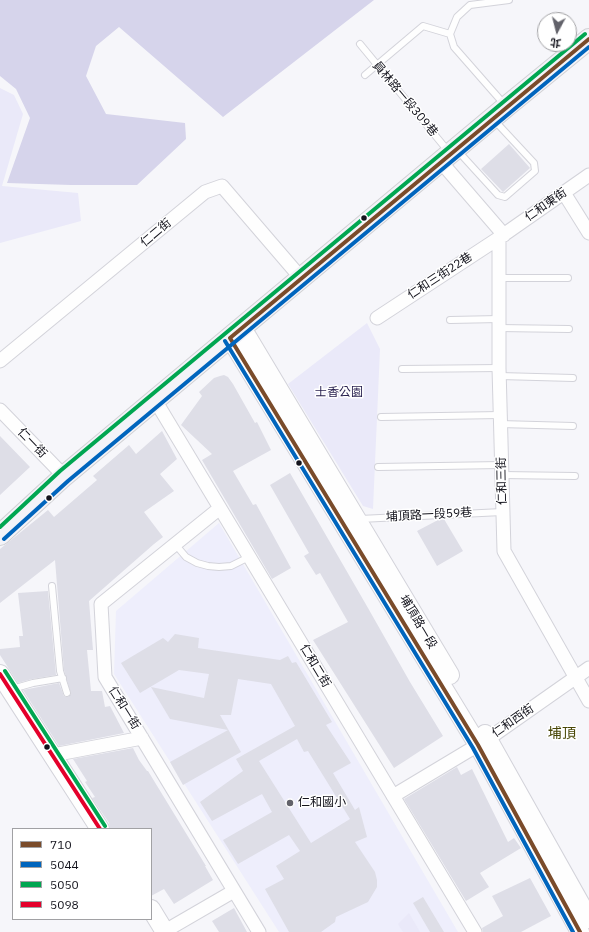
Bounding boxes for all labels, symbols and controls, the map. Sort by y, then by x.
north arrow [537,12,577,52]
text: 北 [549,35,562,51]
street label: 員林路一段309巷 [369,59,441,139]
street label: 仁和東街 [522,185,570,225]
unlabelled marker [359,213,369,223]
street label: 仁二街 [138,216,174,250]
street label: 仁和三街22巷 [405,250,475,302]
park label: 士香公園 [315,386,363,400]
street label: 仁一街 [14,425,50,461]
street label: 仁和三街 [494,457,510,505]
unlabelled marker [294,458,304,468]
unlabelled marker [44,493,54,503]
street label: 埔頂路一段59巷 [385,506,473,524]
street label: 埔頂路一段 [396,593,440,651]
street label: 仁和二街 [296,642,334,690]
street label: 仁和一街 [105,684,143,732]
street label: 仁和西街 [489,701,537,741]
district label: 埔頂 [548,726,576,742]
unlabelled marker [42,742,52,752]
place label: 仁和國小 [298,796,346,810]
marker: 仁和國小 [285,798,295,808]
legend [12,828,152,920]
text: 710 [50,837,72,852]
text: 5044 [50,857,79,872]
text: 5050 [50,877,79,892]
text: 5098 [50,897,79,912]

